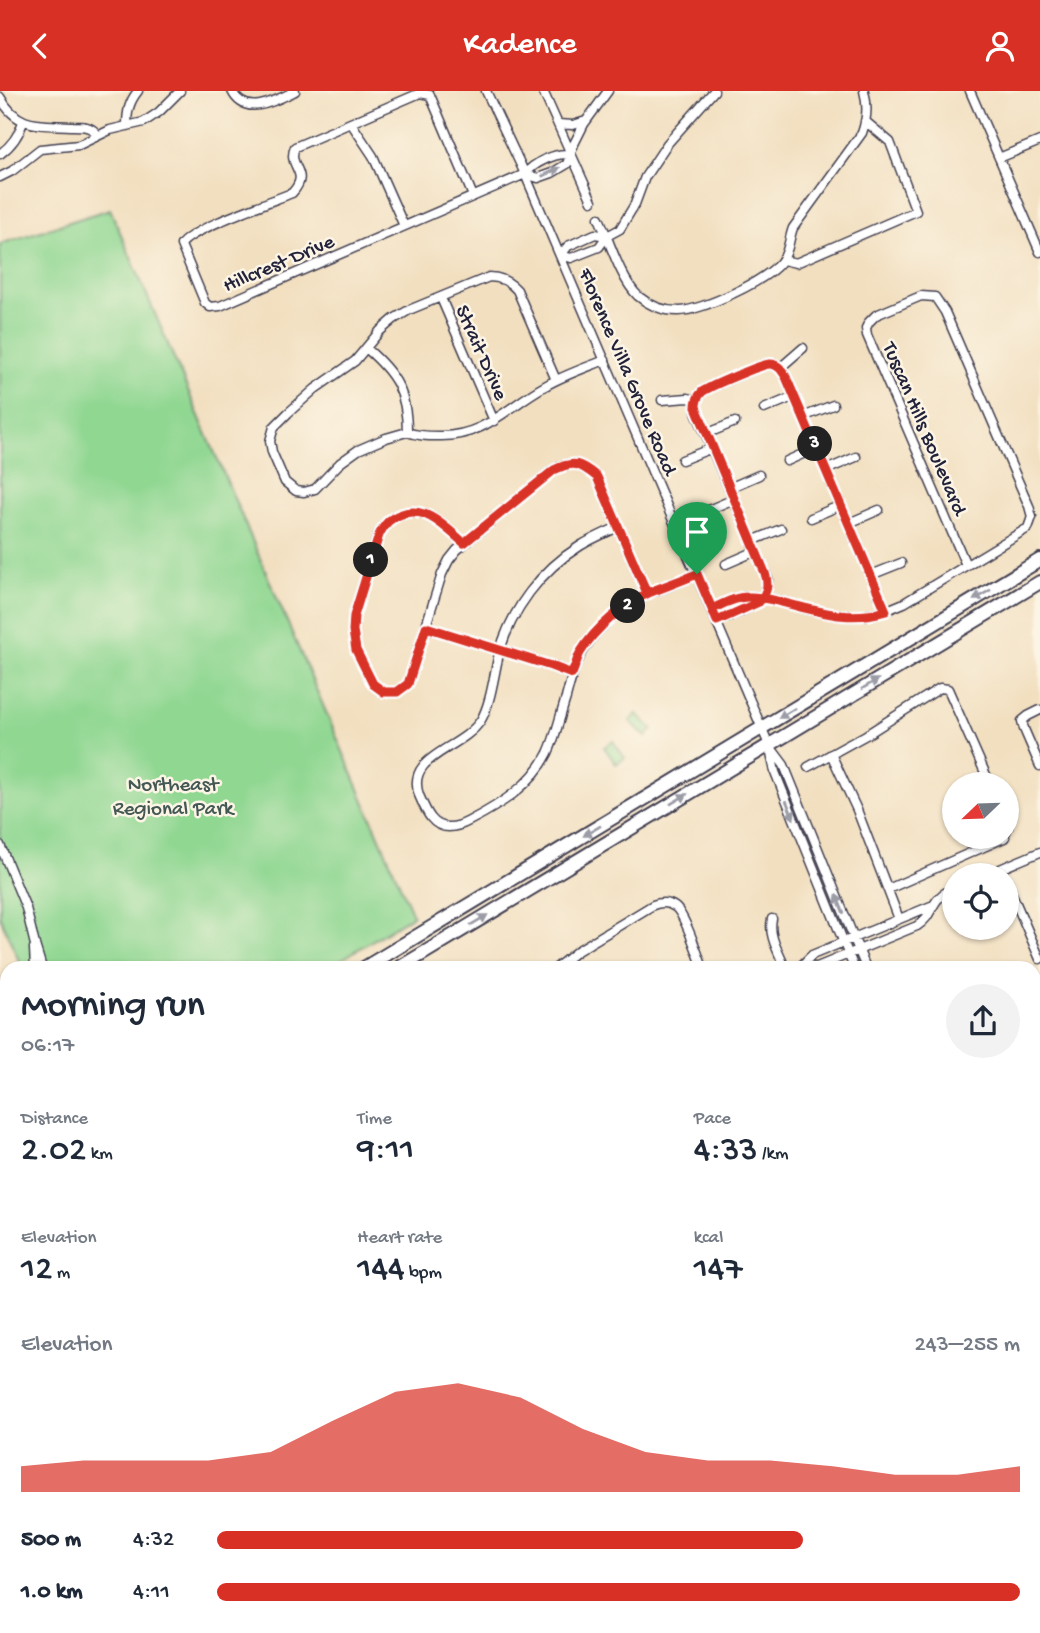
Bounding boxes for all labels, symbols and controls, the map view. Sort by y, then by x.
icon: back [21,27,59,65]
text: Kadence [463,27,577,65]
icon: person [981,27,1019,65]
one-way arrow [541,166,561,178]
street label: Hillcrest Drive [220,230,340,300]
street label: Florence Villa Grove Road [570,264,681,481]
street label: Strait Drive [448,302,512,406]
street label: Tuscan Hills Boulevard [875,338,971,521]
pin: 3 [798,427,832,461]
text: 3 [810,432,819,455]
pin [667,502,727,574]
icon: arrive [678,513,716,551]
pin: 1 [354,543,388,577]
text: 1 [367,548,374,571]
pin: 2 [610,589,646,623]
one-way arrow [972,589,991,602]
text: 2 [623,594,632,617]
one-way arrow [860,678,879,691]
one-way arrow [778,707,797,720]
north arrow [942,772,1018,849]
map controls [942,772,1019,940]
park label: Northeast Regional Park [113,774,236,823]
one-way arrow [670,793,689,806]
one-way arrow [785,799,796,820]
one-way arrow [583,825,602,837]
button: locate [942,863,1019,940]
one-way arrow [835,894,846,915]
one-way arrow [469,914,488,926]
button: share [946,984,1020,1058]
text: Morning run [21,985,205,1029]
text: 06:17 [21,1033,74,1060]
text: Distance [21,1108,88,1131]
text: Time [357,1108,392,1131]
text: Pace [694,1108,731,1131]
text: 2.02 [21,1131,86,1172]
text: 9:11 [357,1131,414,1172]
text: 4:33 [694,1131,758,1172]
text: km [86,1143,113,1166]
text: /km [758,1143,789,1166]
text: Elevation [21,1227,97,1250]
text: Heart rate [357,1227,442,1250]
text: kcal [694,1227,723,1250]
text: 12 [21,1250,52,1291]
text: 144 [357,1250,405,1291]
text: 147 [694,1250,743,1291]
text: m [52,1262,70,1285]
text: bpm [405,1262,442,1285]
text: Elevation [21,1332,112,1359]
text: 243–255 m [915,1332,1020,1359]
text: 500 m [21,1527,81,1554]
text: 4:32 [133,1527,174,1554]
text: 1.0 km [21,1579,83,1606]
text: 4:11 [133,1579,170,1606]

